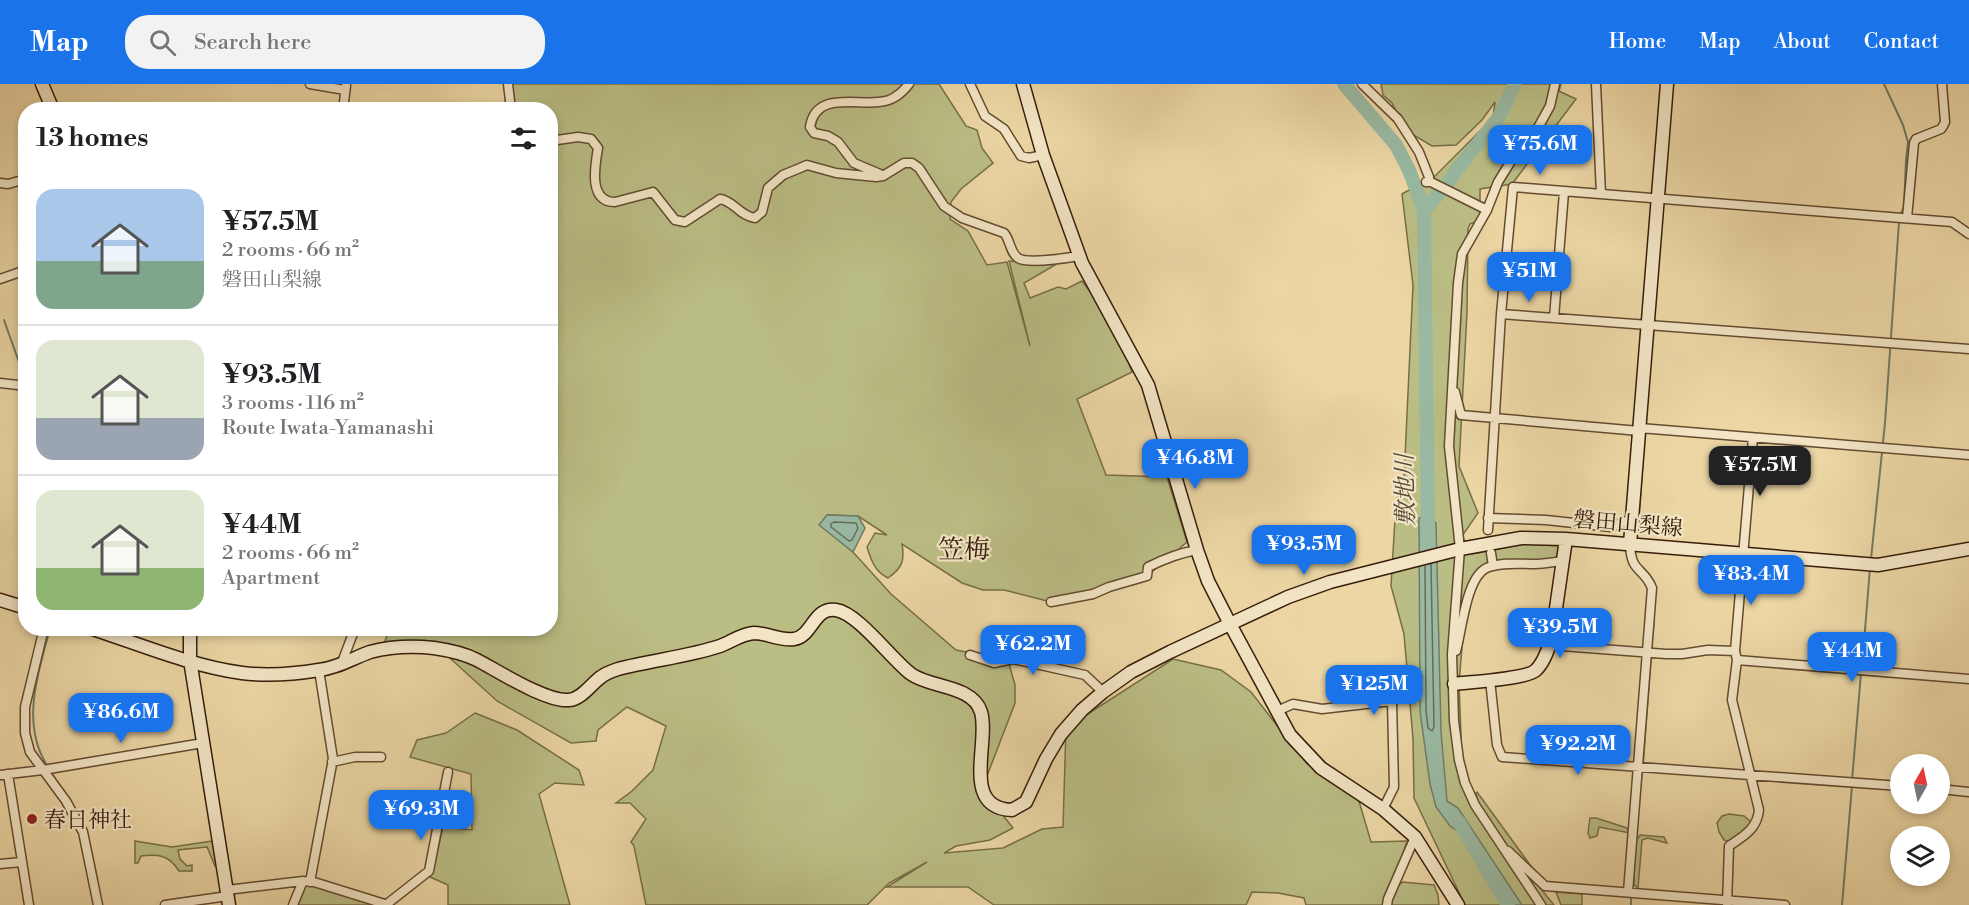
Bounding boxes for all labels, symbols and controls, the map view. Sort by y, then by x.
search box [125,15,545,69]
text: Map [30,25,89,60]
icon: search [146,26,179,59]
text: Search here [194,29,311,56]
text: Home [1609,29,1666,55]
text: Map [1699,29,1741,55]
text: About [1774,29,1831,55]
text: Contact [1864,29,1939,55]
text: 13 homes [36,122,148,154]
icon: filters [507,122,540,155]
pin: ¥75.6M [1491,125,1589,176]
text: ¥75.6M [1502,132,1578,157]
text: ¥57.5M [222,206,319,238]
icon: home [84,213,156,285]
text: 2 rooms · 66 m² [222,238,359,263]
pin: ¥51M [1493,252,1565,303]
text: ¥51M [1501,259,1557,284]
text: 磐田山梨線 [222,268,322,293]
text: ¥93.5M [222,359,321,391]
icon: home [84,364,156,436]
text: 3 rooms · 116 m² [222,391,364,416]
text: Route Iwata-Yamanashi [222,416,434,441]
pin: ¥46.8M [1146,439,1244,490]
text: ¥46.8M [1156,446,1234,471]
pin: ¥57.5M [1711,446,1809,497]
water label: 敷地川 [1390,451,1422,526]
text: ¥57.5M [1723,453,1797,478]
street label: 磐田山梨線 [1572,506,1684,543]
text: ¥44M [222,509,301,541]
icon: home [84,514,156,586]
pin: ¥93.5M [1255,525,1353,576]
text: ¥93.5M [1266,532,1342,557]
district label: 笠梅 [938,534,990,566]
text: 2 rooms · 66 m² [222,541,359,566]
pin: ¥83.4M [1702,555,1800,606]
text: ¥83.4M [1712,562,1790,587]
text: Apartment [222,566,320,591]
pin: ¥39.5M [1511,608,1609,659]
text: ¥39.5M [1522,615,1598,640]
pin: ¥62.2M [984,625,1082,676]
text: ¥62.2M [995,632,1071,657]
pin: ¥44M [1816,632,1888,683]
text: ¥44M [1822,639,1882,664]
pin: ¥125M [1332,665,1416,716]
text: ¥125M [1340,672,1408,697]
pin: ¥86.6M [72,693,170,744]
text: ¥86.6M [82,700,160,725]
pin: ¥92.2M [1529,725,1627,776]
text: ¥92.2M [1540,732,1616,757]
north arrow [1890,754,1950,814]
map controls [1890,754,1950,886]
pin: ¥69.3M [372,790,470,841]
text: ¥69.3M [383,797,459,822]
place label: 春日神社 [44,807,132,834]
marker: 春日神社 [25,812,39,826]
button: layers [1890,826,1950,886]

